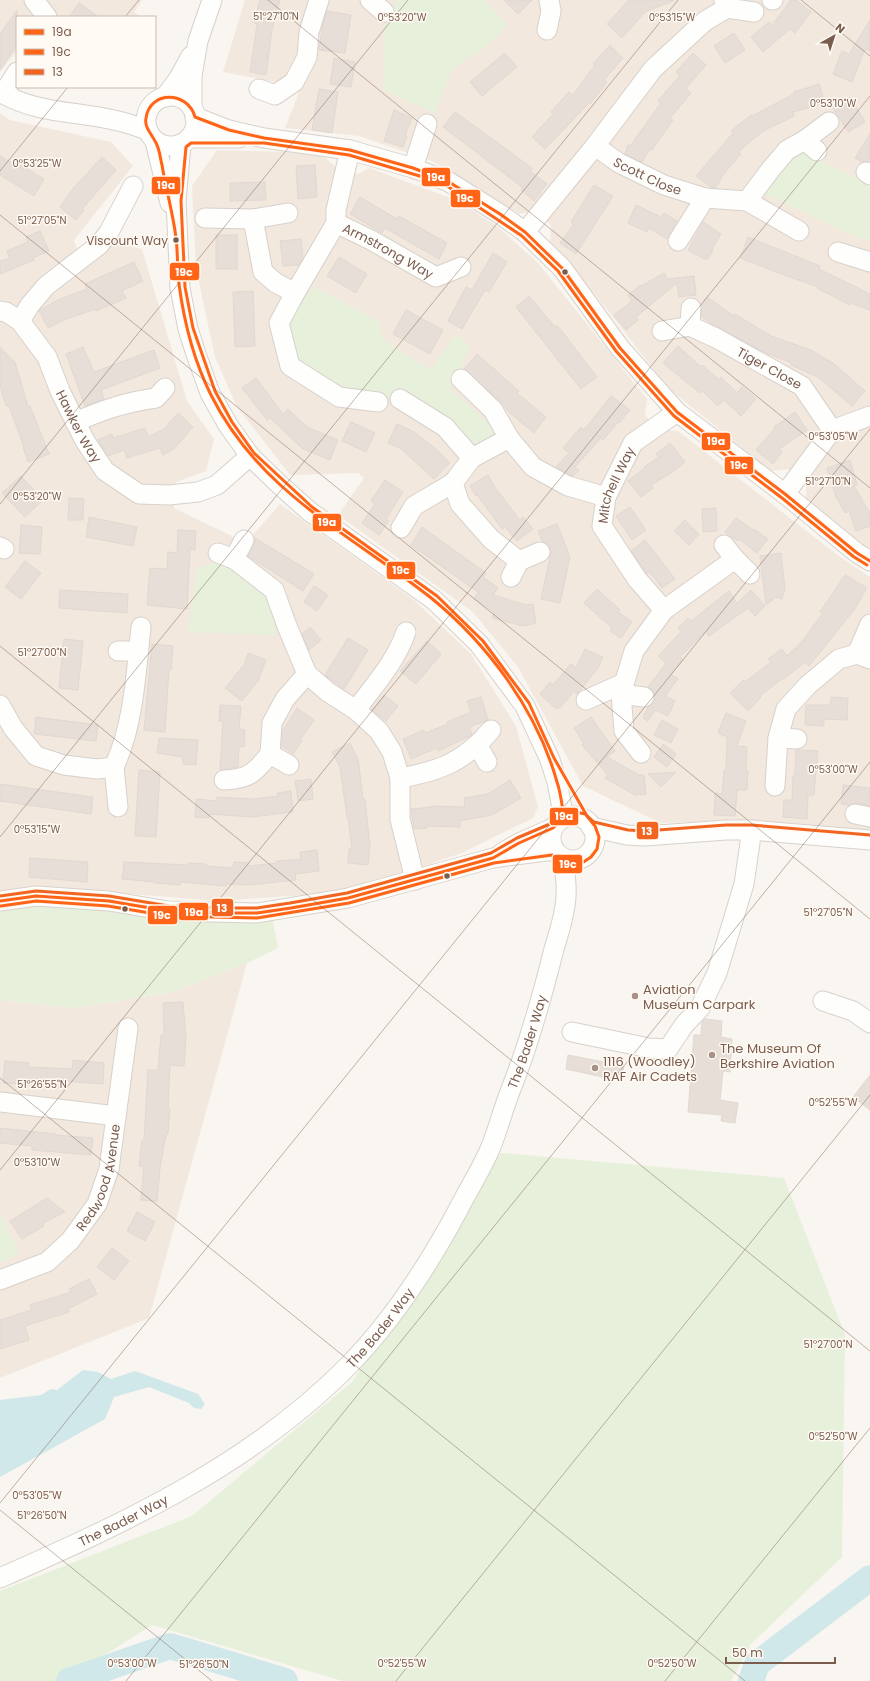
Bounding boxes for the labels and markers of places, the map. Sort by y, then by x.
place label: Viscount Way [86,232,168,249]
marker: Viscount Way [171,235,181,245]
unlabelled marker [560,267,570,277]
unlabelled marker [442,871,452,881]
unlabelled marker [120,904,130,914]
place label: Aviation Museum Carpark [643,980,756,1014]
marker: Aviation Museum Carpark [630,991,640,1001]
place label: The Museum Of Berkshire Aviation [720,1039,835,1073]
marker: The Museum Of Berkshire Aviation [707,1050,717,1060]
place label: 1116 (Woodley) RAF Air Cadets [603,1052,697,1086]
marker: 1116 (Woodley) RAF Air Cadets [590,1063,600,1073]

